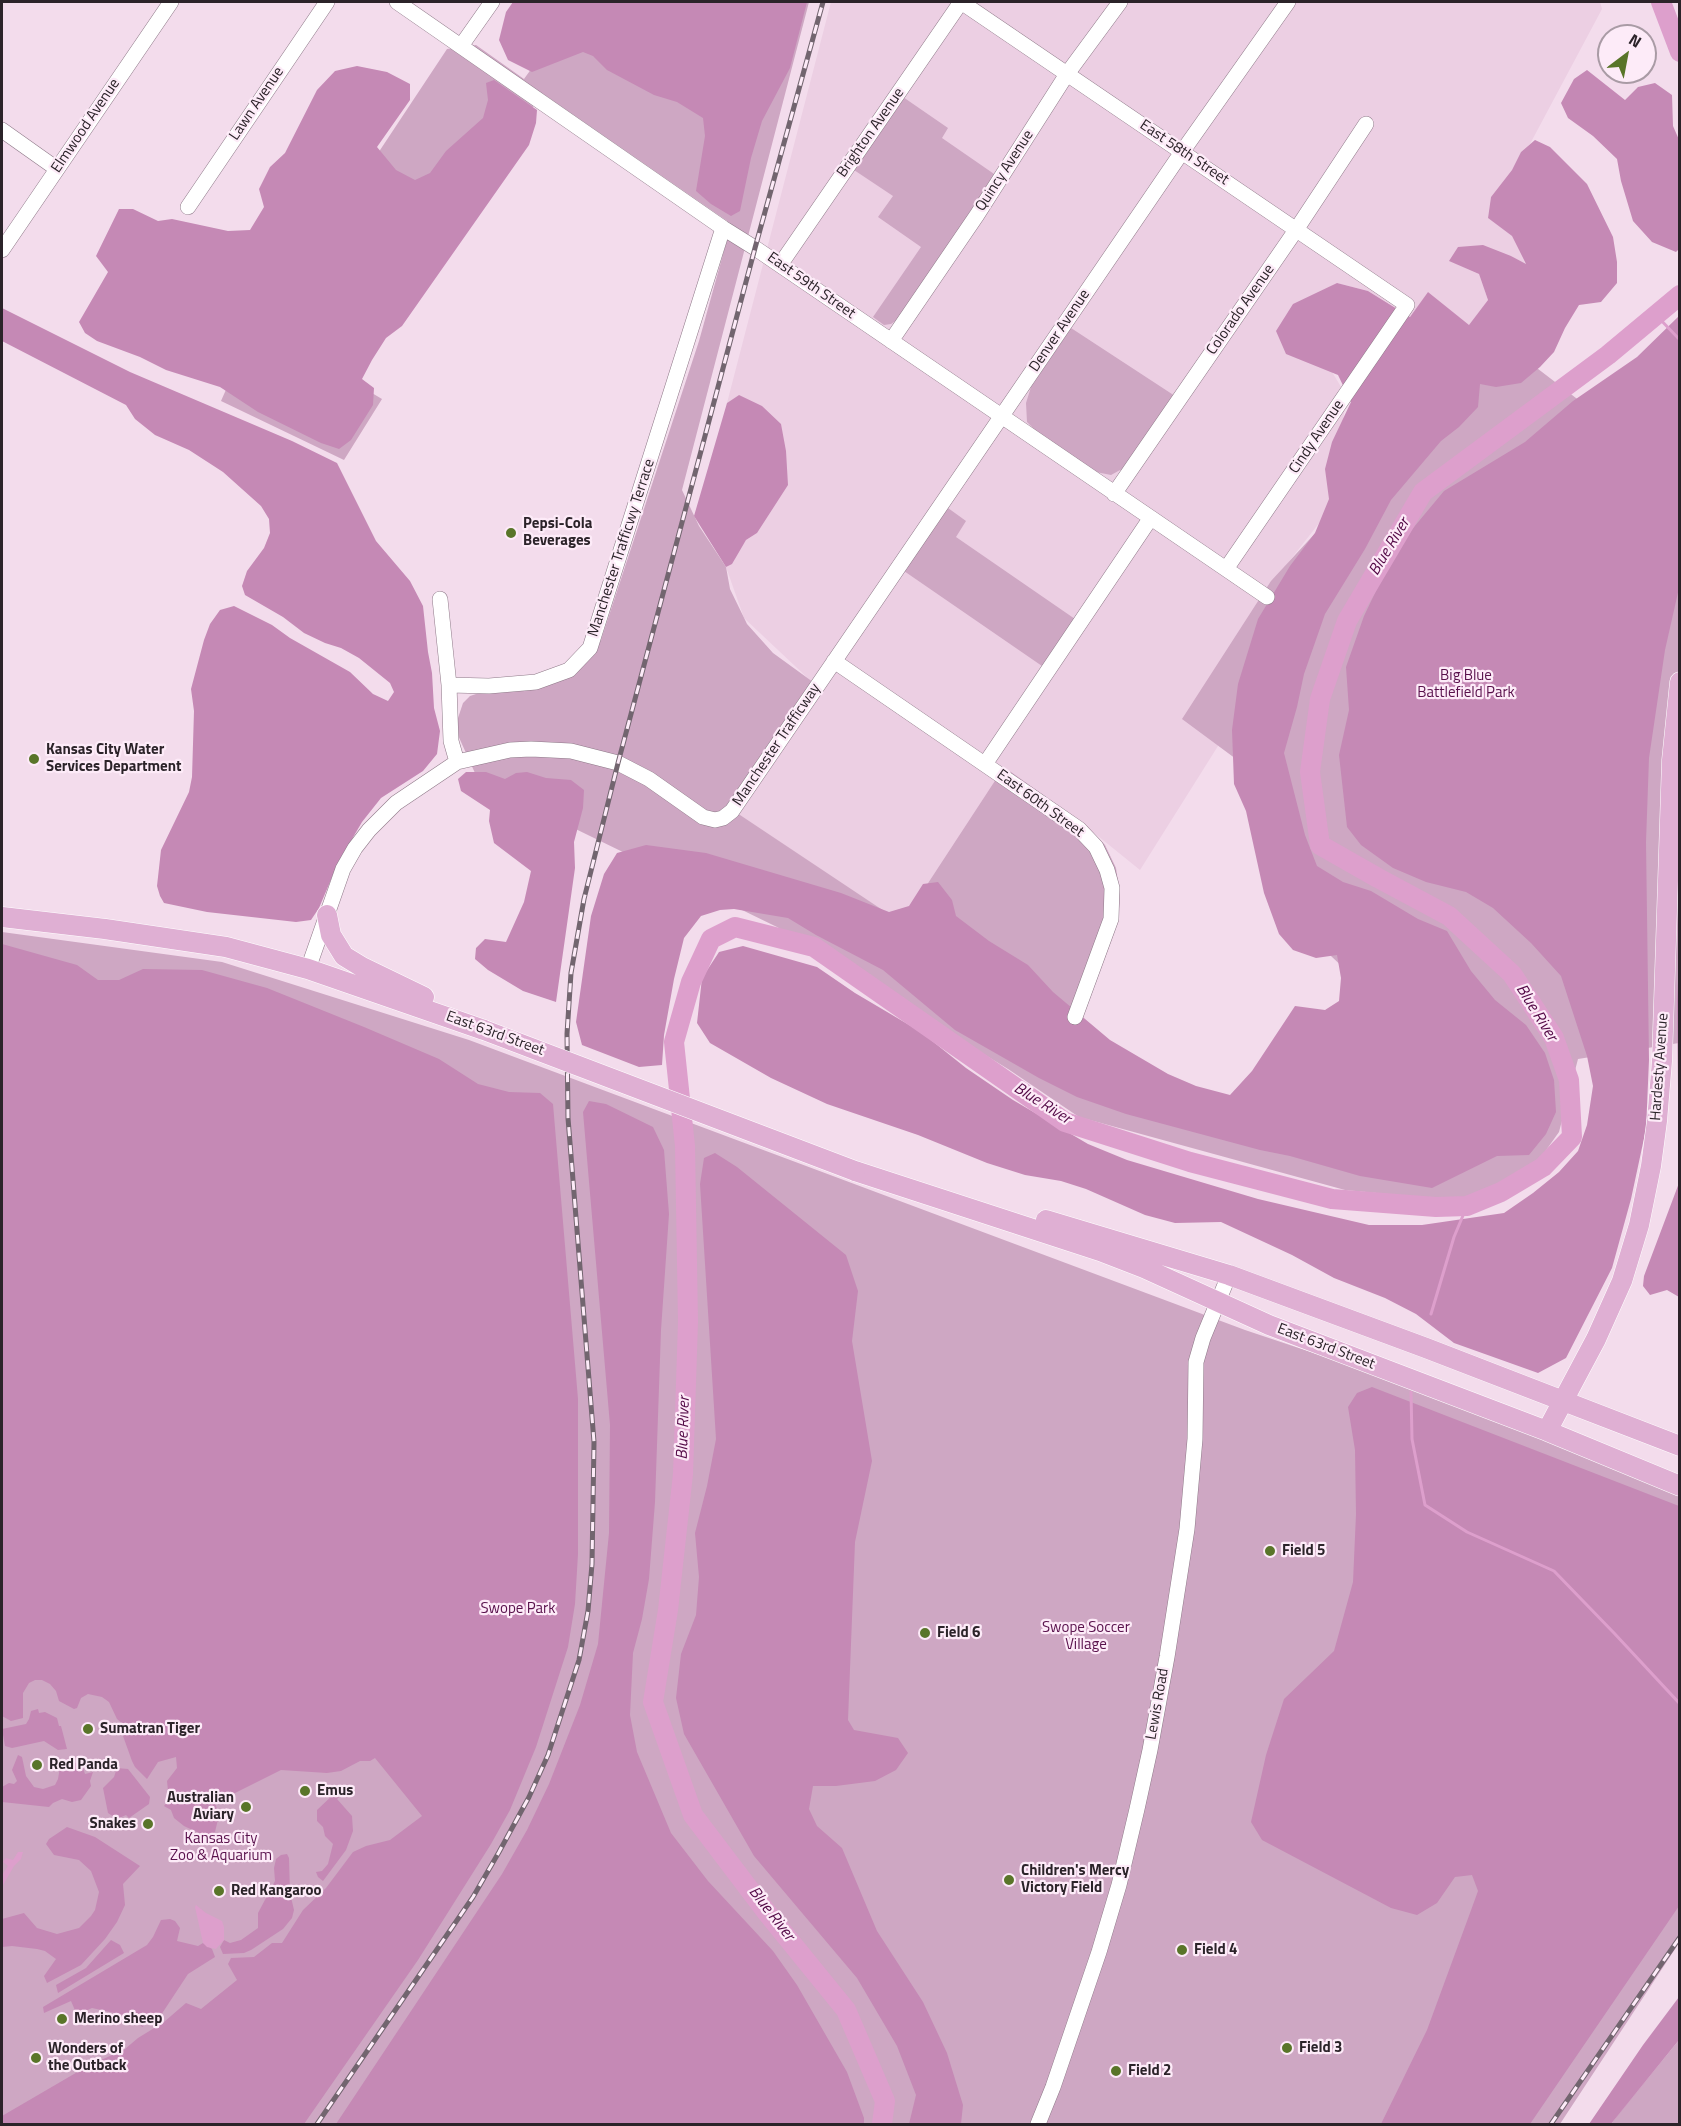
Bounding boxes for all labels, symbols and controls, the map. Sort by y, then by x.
north arrow [1597,24,1657,84]
text: N [1624,27,1647,54]
street label: Lawn Avenue [226,64,288,144]
street label: Elmwood Avenue [48,76,124,176]
street label: Brighton Avenue [834,85,908,181]
street label: East 58th Street [1136,117,1232,189]
street label: Quincy Avenue [972,127,1038,215]
street label: East 59th Street [763,249,859,323]
street label: Colorado Avenue [1203,261,1279,359]
street label: Denver Avenue [1026,286,1094,376]
street label: Cindy Avenue [1286,397,1348,477]
street label: Manchester Trafficwy Terrace [585,457,659,639]
place label: Pepsi-Cola Beverages [523,515,592,550]
water label: Blue River [1365,515,1415,579]
marker: Pepsi-Cola Beverages [504,526,518,540]
park label: Big Blue Battlefield Park [1417,667,1515,702]
street label: Manchester Trafficway [729,680,825,810]
place label: Kansas City Water Services Department [46,741,181,776]
marker: Kansas City Water Services Department [27,752,41,766]
street label: East 60th Street [993,766,1087,842]
water label: Blue River [1511,981,1561,1045]
street label: East 63rd Street [444,1008,546,1060]
street label: Hardesty Avenue [1647,1013,1673,1121]
water label: Blue River [1010,1079,1074,1129]
street label: East 63rd Street [1275,1320,1377,1374]
water label: Blue River [673,1396,695,1460]
place label: Field 5 [1282,1542,1325,1560]
marker: Field 5 [1263,1544,1277,1558]
park label: Swope Park [481,1600,555,1618]
park label: Swope Soccer Village [1042,1619,1130,1654]
place label: Field 6 [937,1624,980,1642]
marker: Field 6 [918,1626,932,1640]
street label: Lewis Road [1143,1667,1173,1741]
place label: Sumatran Tiger [100,1720,200,1738]
marker: Sumatran Tiger [81,1722,95,1736]
place label: Red Panda [49,1756,118,1774]
marker: Red Panda [30,1758,44,1772]
place label: Emus [317,1782,353,1800]
marker: Emus [298,1784,312,1798]
place label: Australian Aviary [167,1789,234,1824]
marker: Australian Aviary [239,1800,253,1814]
place label: Snakes [90,1815,136,1833]
marker: Snakes [141,1817,155,1831]
park label: Kansas City Zoo & Aquarium [170,1830,272,1865]
place label: Children's Mercy Victory Field [1021,1862,1129,1897]
marker: Children's Mercy Victory Field [1002,1873,1016,1887]
place label: Red Kangaroo [231,1882,321,1900]
water label: Blue River [744,1883,798,1945]
marker: Red Kangaroo [212,1884,226,1898]
place label: Field 4 [1194,1941,1237,1959]
marker: Field 4 [1175,1943,1189,1957]
place label: Merino sheep [74,2010,162,2028]
marker: Merino sheep [55,2012,69,2026]
place label: Field 3 [1299,2039,1342,2057]
place label: Wonders of the Outback [48,2040,126,2075]
marker: Field 3 [1280,2041,1294,2055]
marker: Wonders of the Outback [29,2051,43,2065]
place label: Field 2 [1128,2062,1171,2080]
marker: Field 2 [1109,2064,1123,2078]

